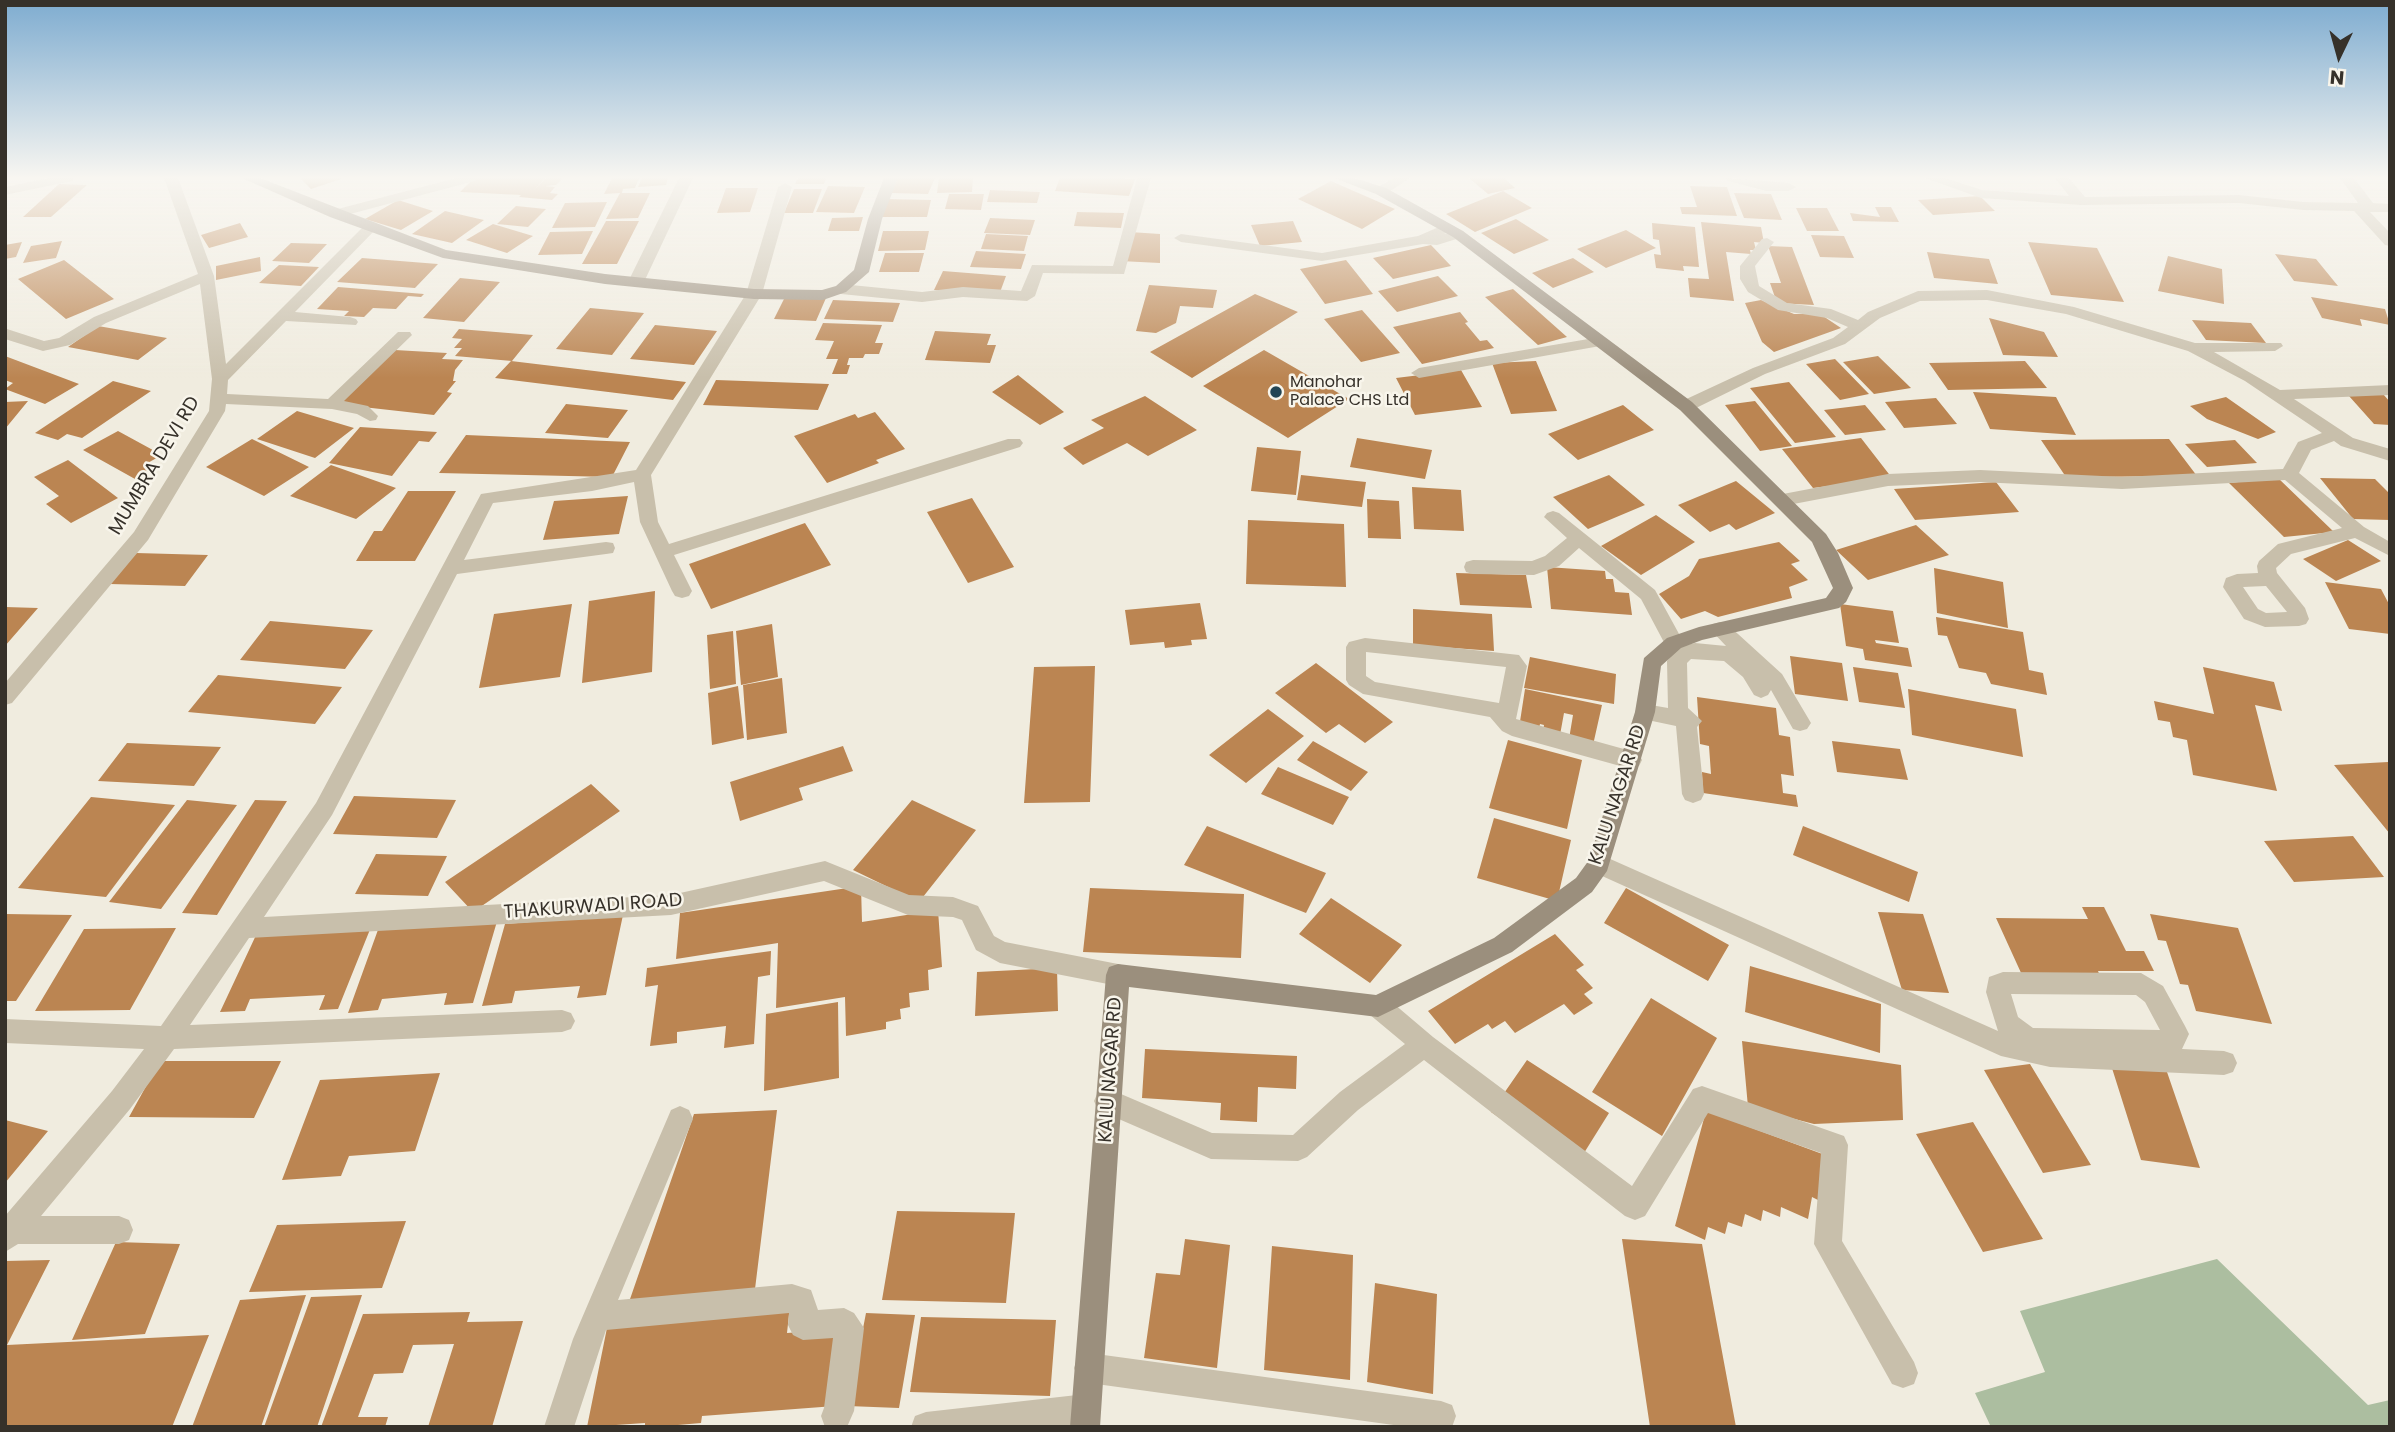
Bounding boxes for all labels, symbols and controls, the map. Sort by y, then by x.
north arrow [2304,21,2374,91]
text: N [2329,63,2345,91]
place label: Manohar Palace CHS Ltd [1290,373,1409,411]
marker: Manohar Palace CHS Ltd [1268,384,1284,400]
street label: MUMBRA DEVI RD [105,393,205,539]
street label: KALU NAGAR RD [1585,722,1651,868]
street label: THAKURWADI ROAD [503,889,683,925]
street label: KALU NAGAR RD [1095,997,1127,1143]

